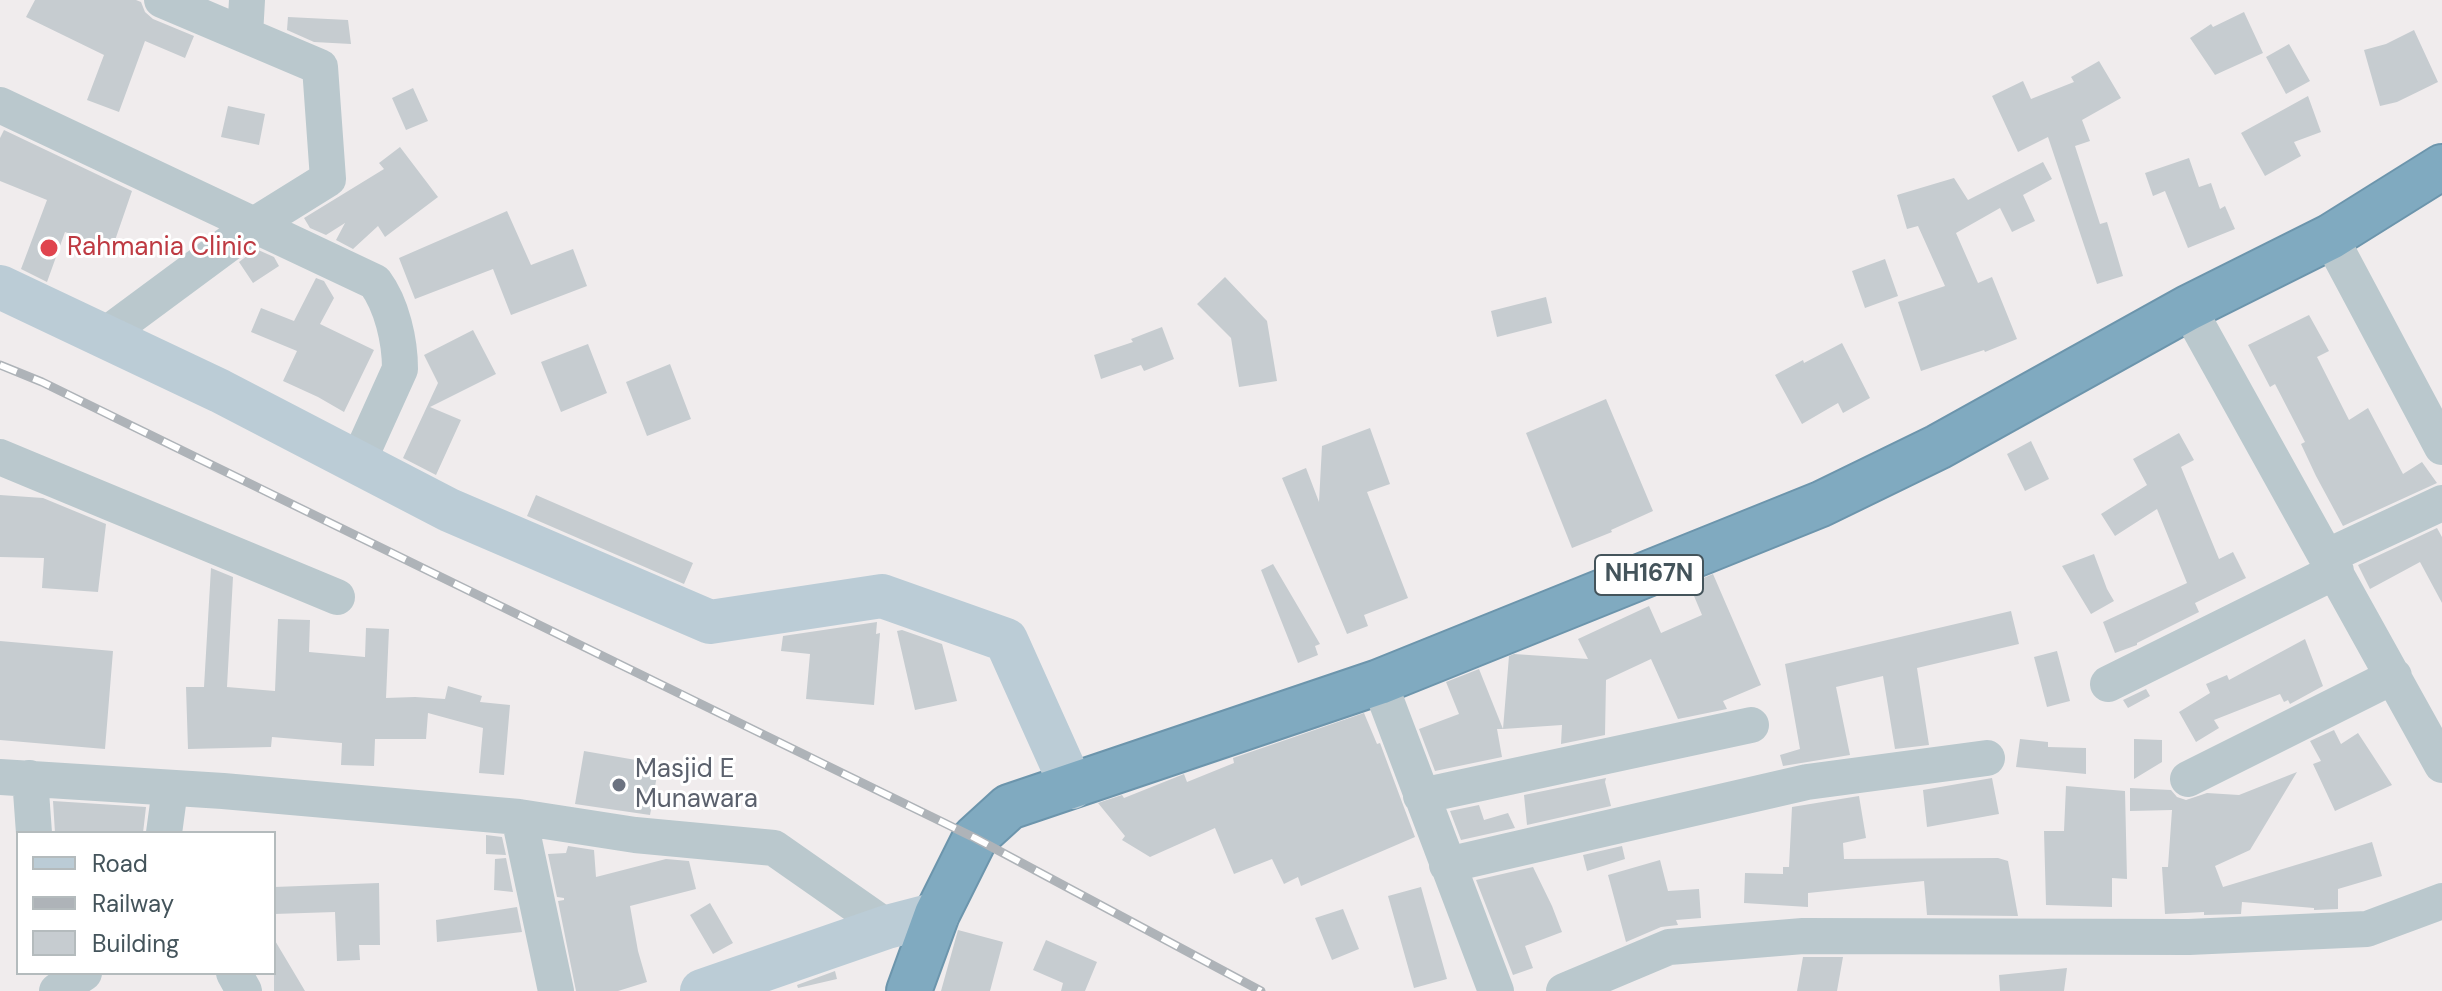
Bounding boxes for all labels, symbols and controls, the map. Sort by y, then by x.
place label: Rahmania Clinic [67,232,257,264]
marker: Rahmania Clinic [38,237,60,259]
road number: NH167N [1595,555,1703,595]
place label: Masjid E Munawara [635,754,758,816]
marker: Masjid E Munawara [610,776,628,794]
legend [16,831,276,975]
text: Road [92,848,148,879]
text: Railway [92,888,174,919]
text: Building [92,928,179,959]

